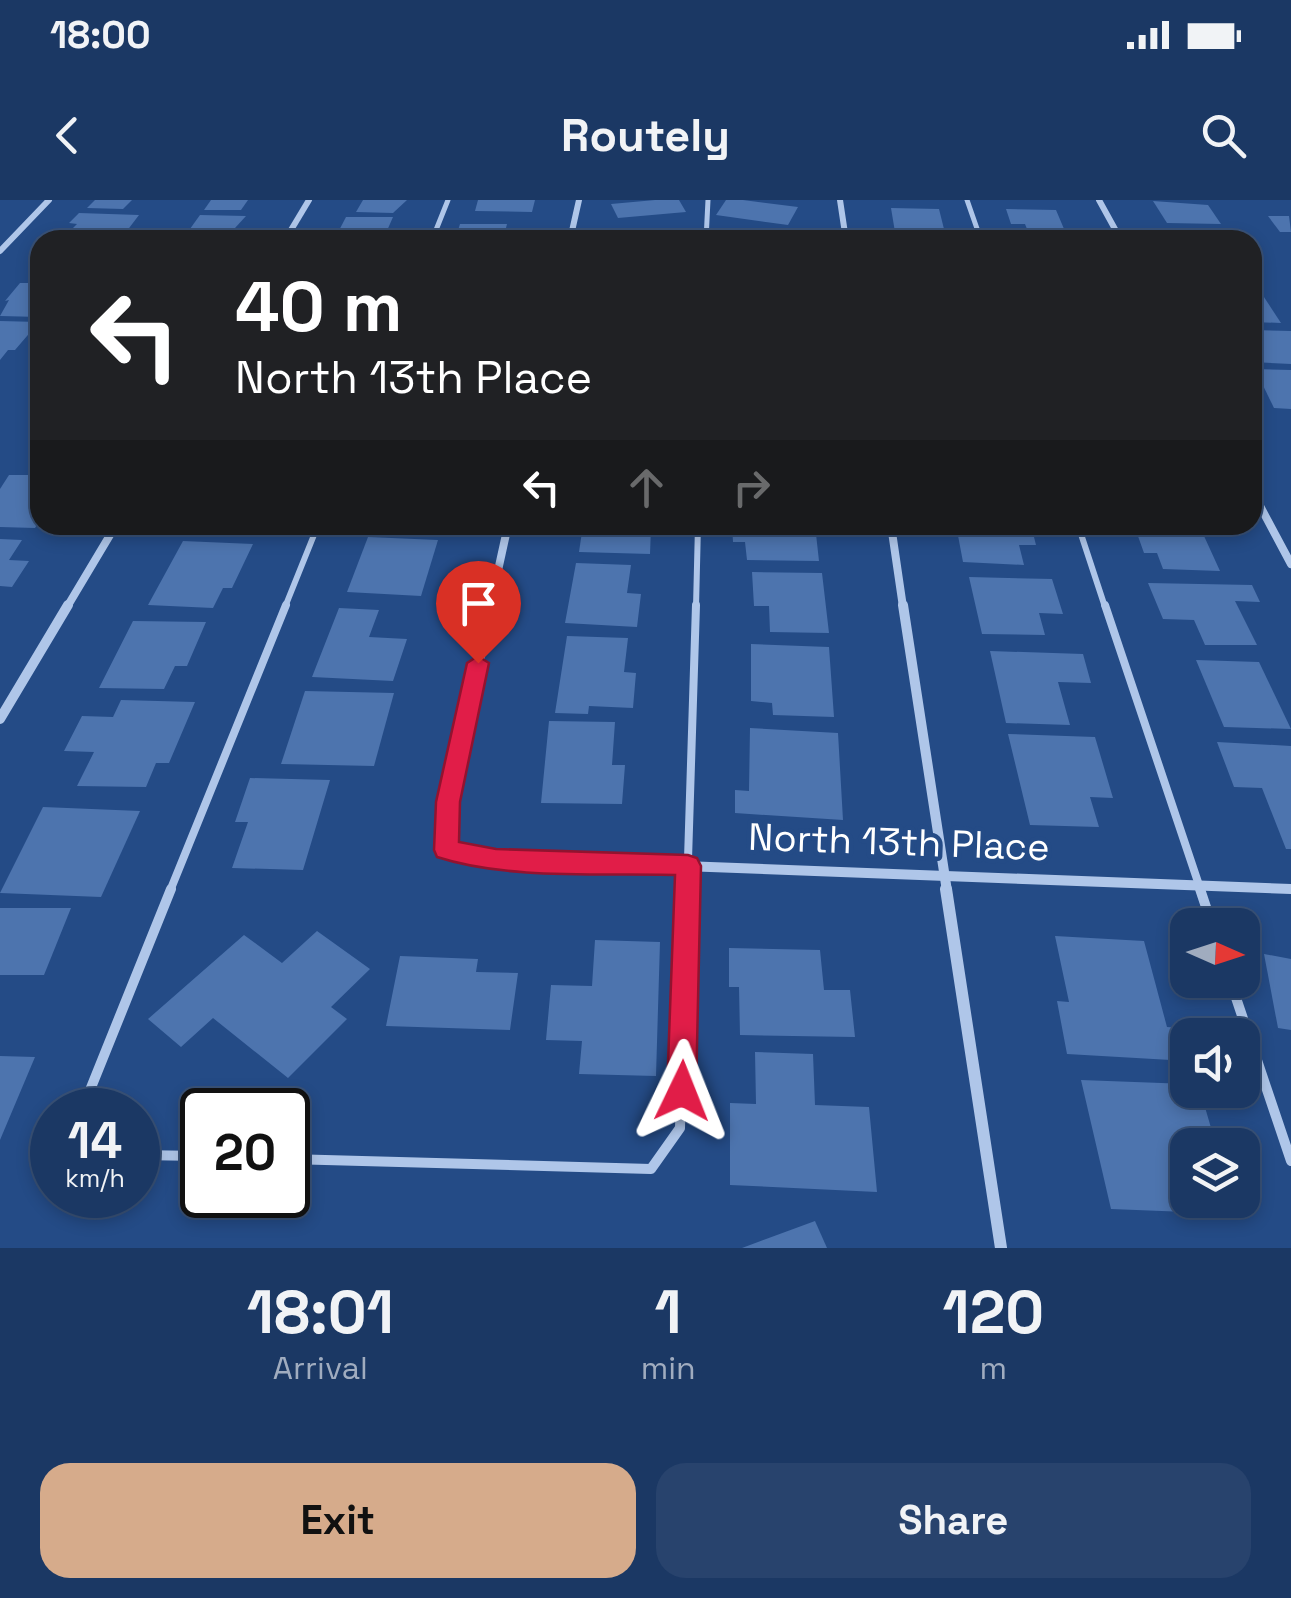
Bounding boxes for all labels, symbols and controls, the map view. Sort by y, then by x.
text: 18:00 [50,11,151,59]
text: Routely [561,107,730,164]
icon: back [40,108,95,163]
icon: search [1196,108,1251,163]
text: 40 m [235,262,402,351]
icon: left [70,270,200,400]
text: North 13th Place [235,349,592,406]
icon: left [514,460,569,515]
icon: ahead [619,460,674,515]
icon: right [724,460,779,515]
pin [436,561,521,664]
icon: arrive [451,576,506,631]
street label: North 13th Place [747,813,1051,871]
north arrow [1170,908,1260,998]
map controls [1170,908,1260,1218]
button: sound [1170,1018,1260,1108]
position arrow [630,1039,734,1143]
speed limit sign: 20 [180,1088,310,1218]
text: 14 [68,1109,122,1173]
button: layers [1170,1128,1260,1218]
text: km/h [65,1162,125,1194]
text: 18:01 [247,1274,394,1351]
text: 1 [655,1274,682,1351]
text: 120 [943,1274,1044,1351]
text: Arrival [273,1348,368,1388]
text: min [641,1348,696,1388]
text: m [980,1348,1007,1388]
button: Exit [40,1463,636,1578]
button: Share [656,1463,1251,1578]

